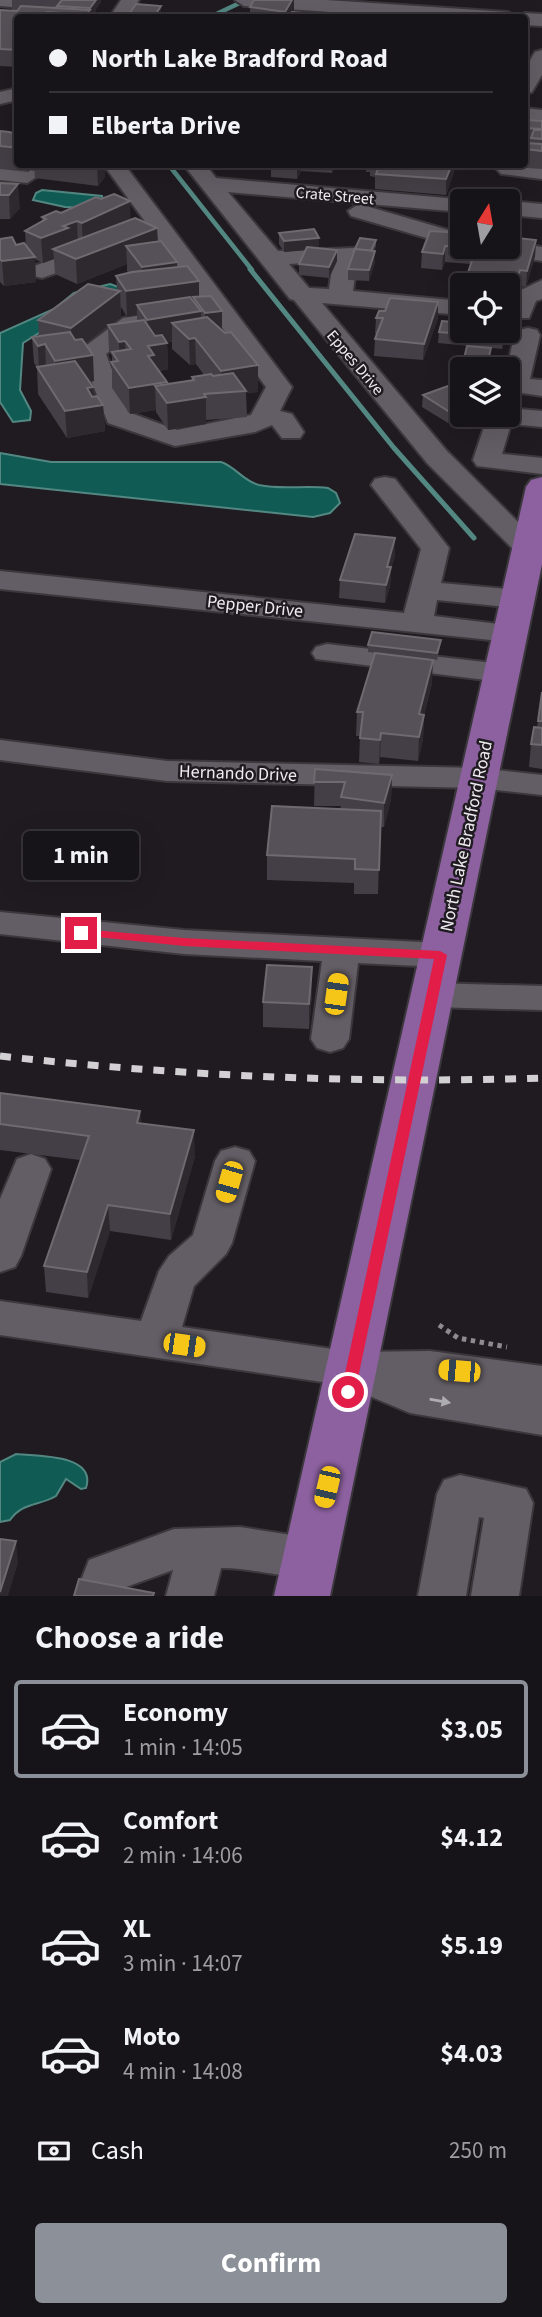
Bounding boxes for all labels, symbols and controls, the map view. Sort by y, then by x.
text: North Lake Bradford Road [91,40,388,77]
text: Elberta Drive [91,107,241,144]
street label: Crate Street [295,182,376,210]
north arrow [450,189,520,259]
map controls [450,189,520,427]
button: locate [450,273,520,343]
street label: Eppes Drive [322,325,389,400]
button: layers [450,357,520,427]
street label: Pepper Drive [206,589,304,624]
street label: North Lake Bradford Road [434,738,499,934]
street label: Hernando Drive [179,759,297,788]
callout: 1 min [23,832,139,880]
text: 1 min [53,839,109,872]
route end [65,917,97,949]
car [323,972,350,1016]
car [214,1159,245,1205]
car [162,1332,207,1358]
car [438,1359,481,1383]
route start [332,1376,364,1408]
one-way arrow [429,1396,451,1407]
car [313,1464,342,1510]
text: Choose a ride [35,1615,224,1661]
text: Economy [123,1694,228,1731]
icon: car [39,1698,102,1761]
text: $3.05 [440,1711,503,1748]
text: 1 min · 14:05 [123,1731,243,1764]
text: Comfort [123,1802,218,1839]
icon: car [39,1806,102,1869]
text: $4.12 [440,1819,503,1856]
text: 2 min · 14:06 [123,1839,243,1872]
text: XL [123,1910,151,1947]
icon: car [39,1914,102,1977]
text: $5.19 [440,1927,503,1964]
text: 3 min · 14:07 [123,1947,243,1980]
text: Moto [123,2018,180,2055]
icon: car [39,2022,102,2085]
text: $4.03 [440,2035,503,2072]
text: 4 min · 14:08 [123,2055,243,2088]
icon: cash [35,2132,73,2170]
text: Cash [91,2132,144,2169]
text: 250 m [449,2134,507,2167]
button: Confirm [35,2223,507,2303]

